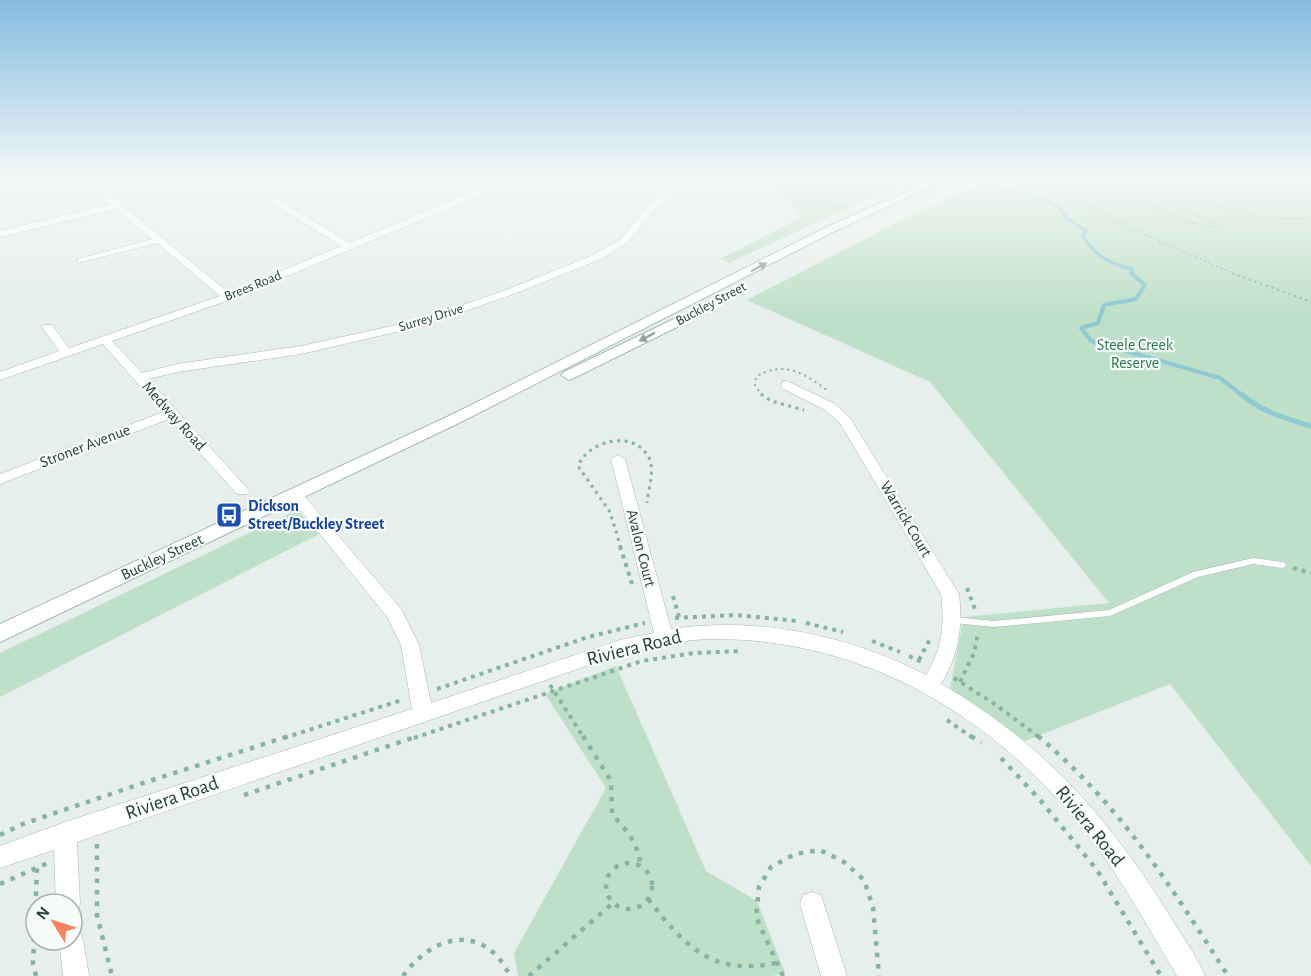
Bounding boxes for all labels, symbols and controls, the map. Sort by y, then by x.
one-way arrow [751,262,768,272]
street label: Brees Road [222,268,284,304]
street label: Buckley Street [673,279,749,328]
street label: Surrey Drive [397,302,465,334]
one-way arrow [639,332,656,342]
park label: Steele Creek Reserve [1097,337,1174,371]
street label: Medway Road [138,378,209,454]
street label: Stroner Avenue [38,421,132,471]
street label: Warrick Court [877,478,935,560]
place label: Dickson Street/Buckley Street [248,498,385,533]
bus stop icon: Dickson Street/Buckley Street [214,500,244,530]
street label: Avalon Court [624,507,658,589]
street label: Buckley Street [118,531,206,584]
street label: Riviera Road [585,627,683,669]
street label: Riviera Road [123,773,221,823]
street label: Riviera Road [1052,782,1128,870]
north arrow [24,892,84,952]
text: N [33,904,53,923]

